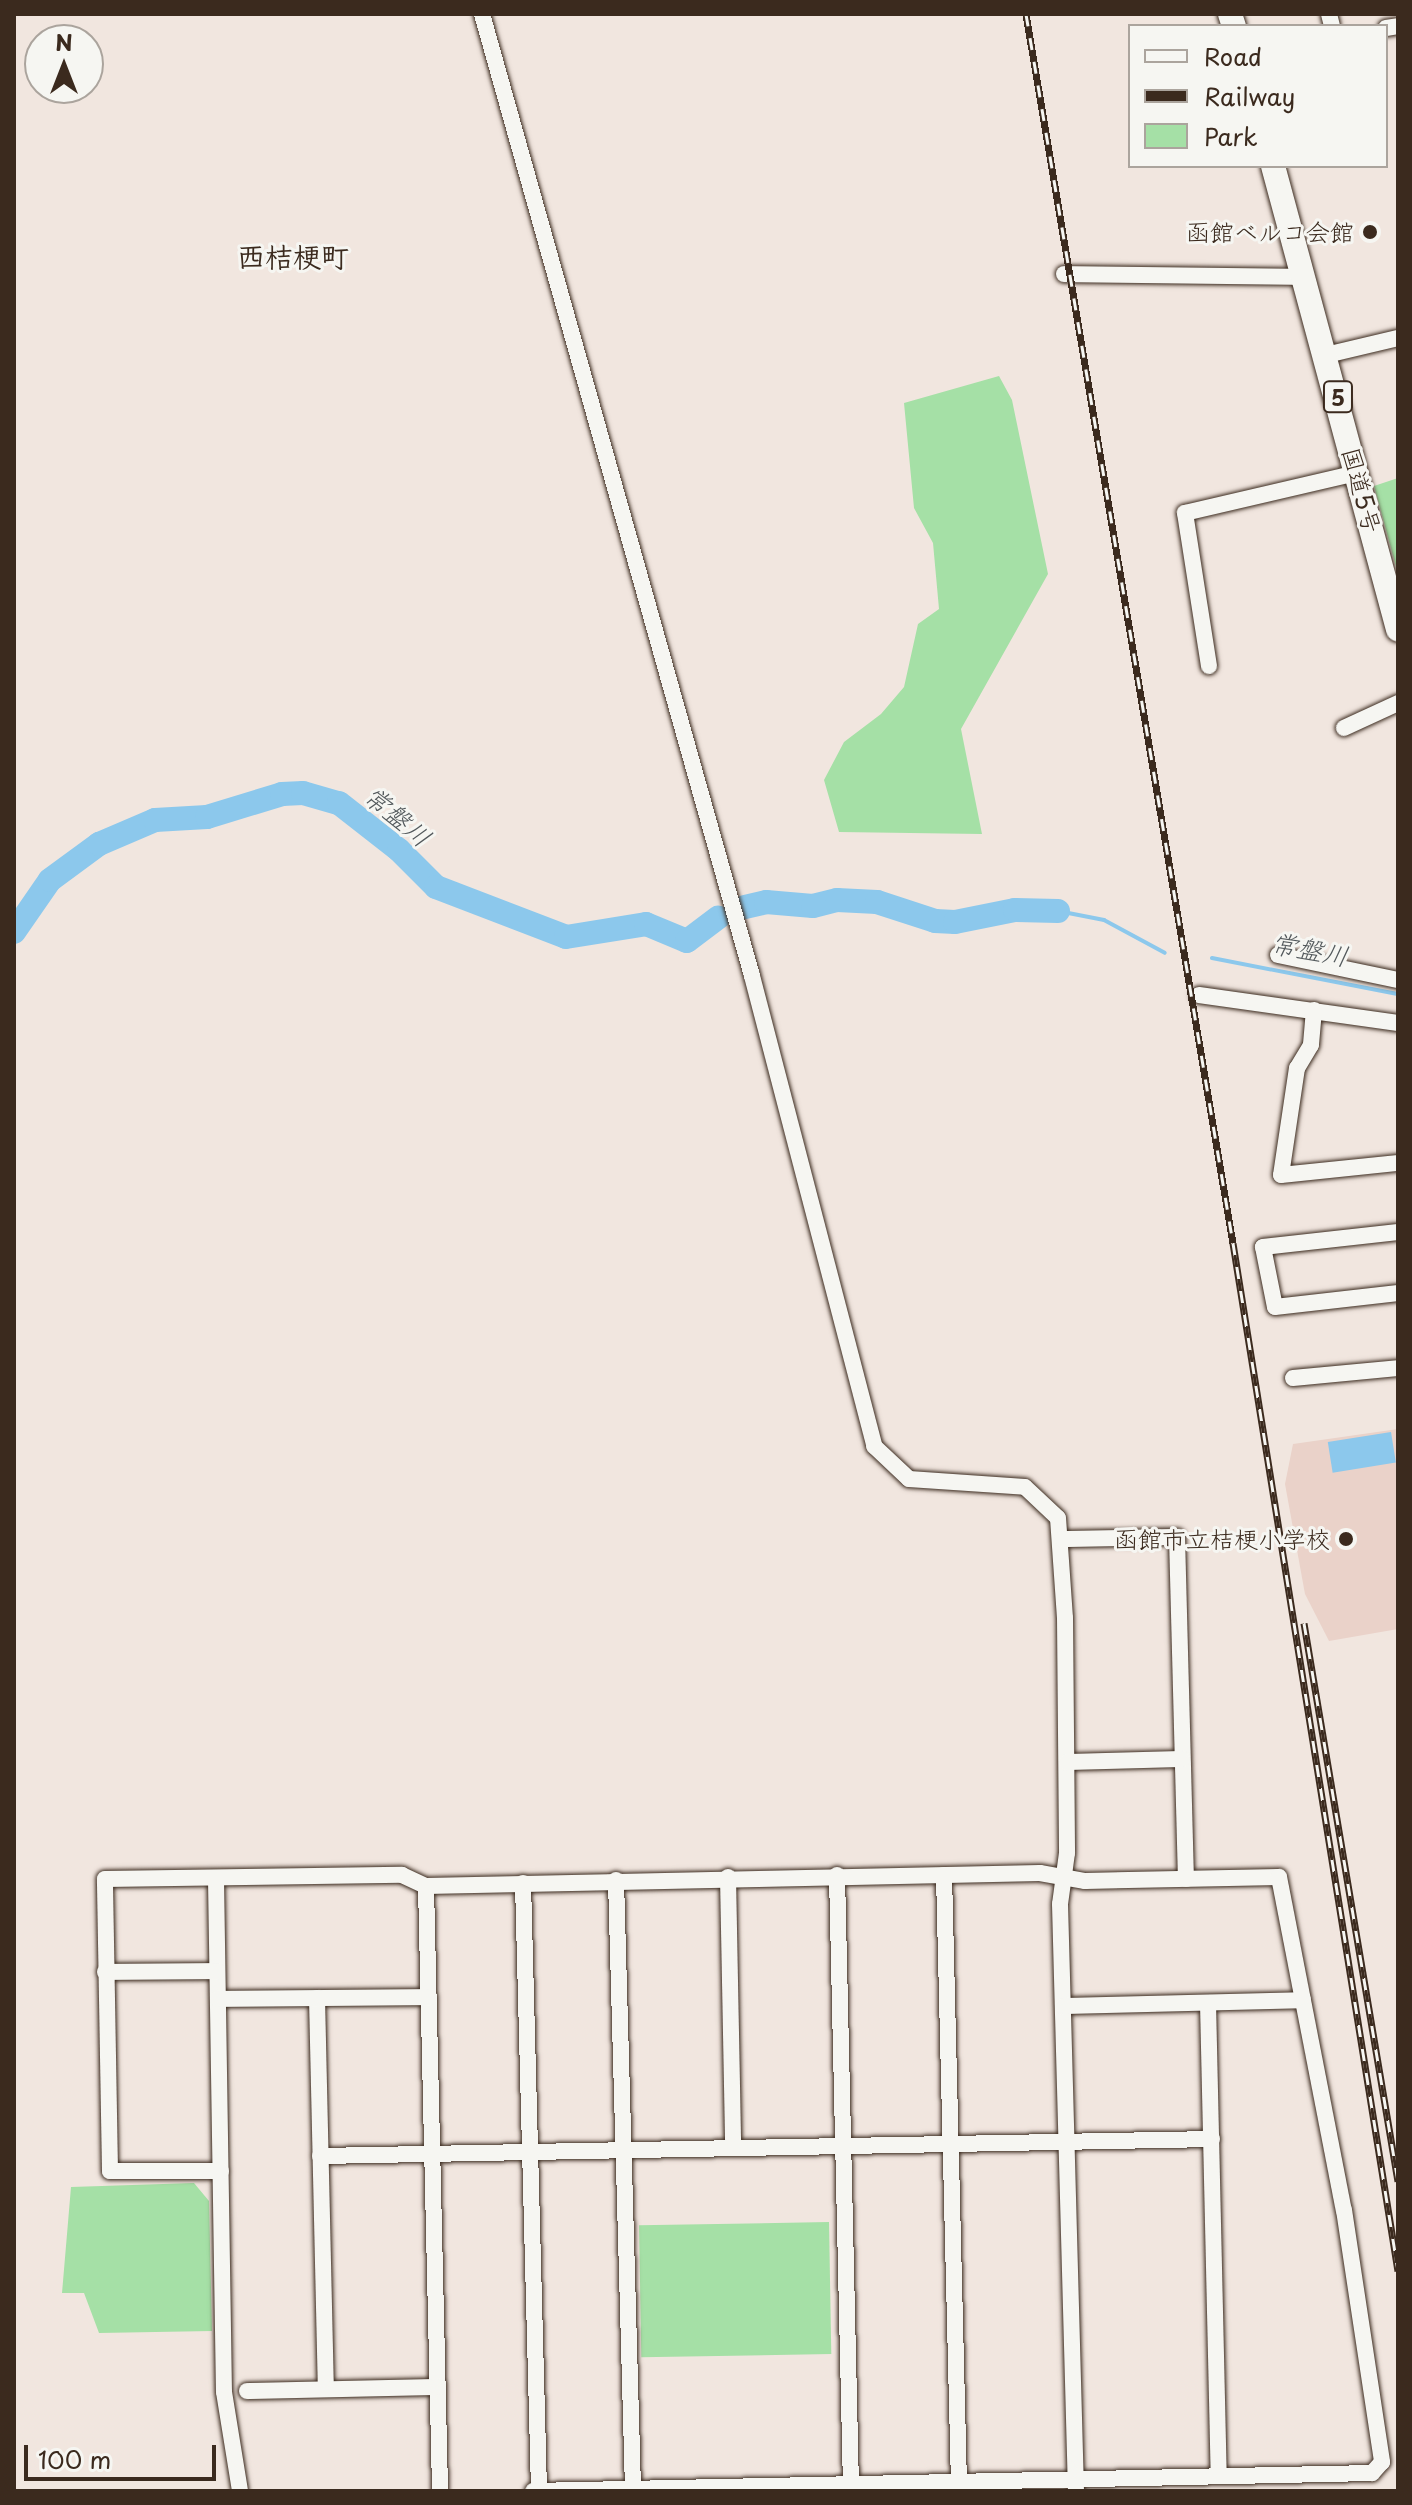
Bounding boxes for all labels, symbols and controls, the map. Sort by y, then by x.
north arrow [24,24,104,104]
legend [1128,24,1388,168]
text: N [55,25,73,58]
text: Road [1204,38,1262,74]
text: Railway [1204,78,1295,114]
text: Park [1204,118,1258,154]
place label: 函館ベルコ会館 [1186,218,1354,246]
marker: 函館ベルコ会館 [1361,223,1379,241]
district label: 西桔梗町 [237,239,349,273]
road number: 5 [1322,379,1354,415]
street label: 国道5号 [1337,444,1387,536]
water label: 常盤川 [358,779,438,853]
water label: 常盤川 [1269,926,1351,972]
place label: 函館市立桔梗小学校 [1114,1525,1330,1553]
marker: 函館市立桔梗小学校 [1337,1530,1355,1548]
scale bar [28,2429,220,2479]
text: 100 m [38,2441,111,2477]

